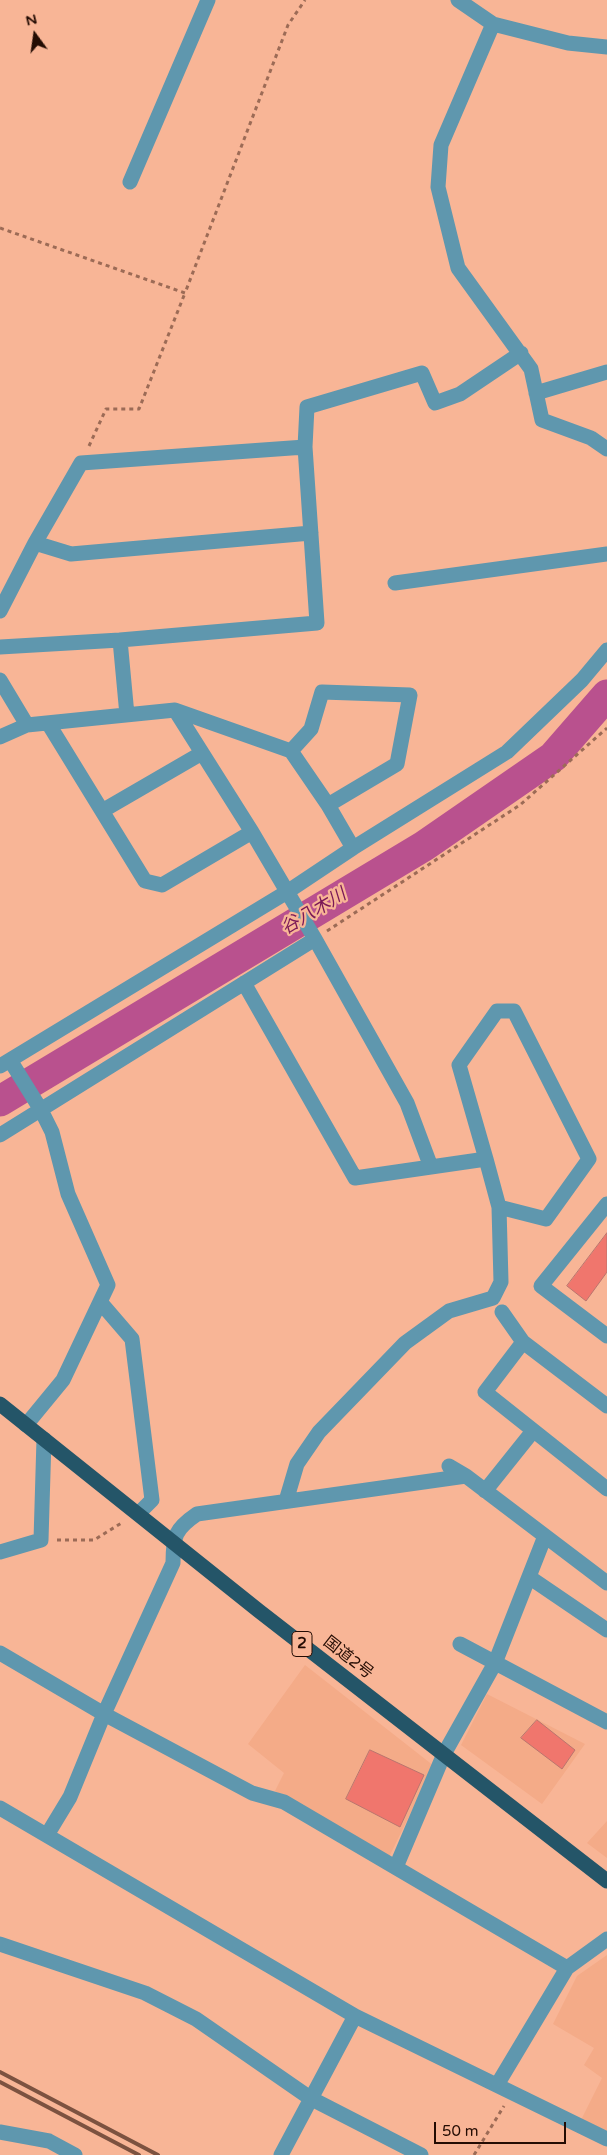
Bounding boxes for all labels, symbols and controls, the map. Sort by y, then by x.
north arrow [10,10,60,60]
text: N [24,10,39,30]
water label: 谷八木川 [278,884,350,940]
road number: 2 [292,1632,312,1656]
street label: 国道2号 [319,1633,377,1683]
scale bar [437,2112,570,2144]
text: 50 m [442,2122,479,2140]

